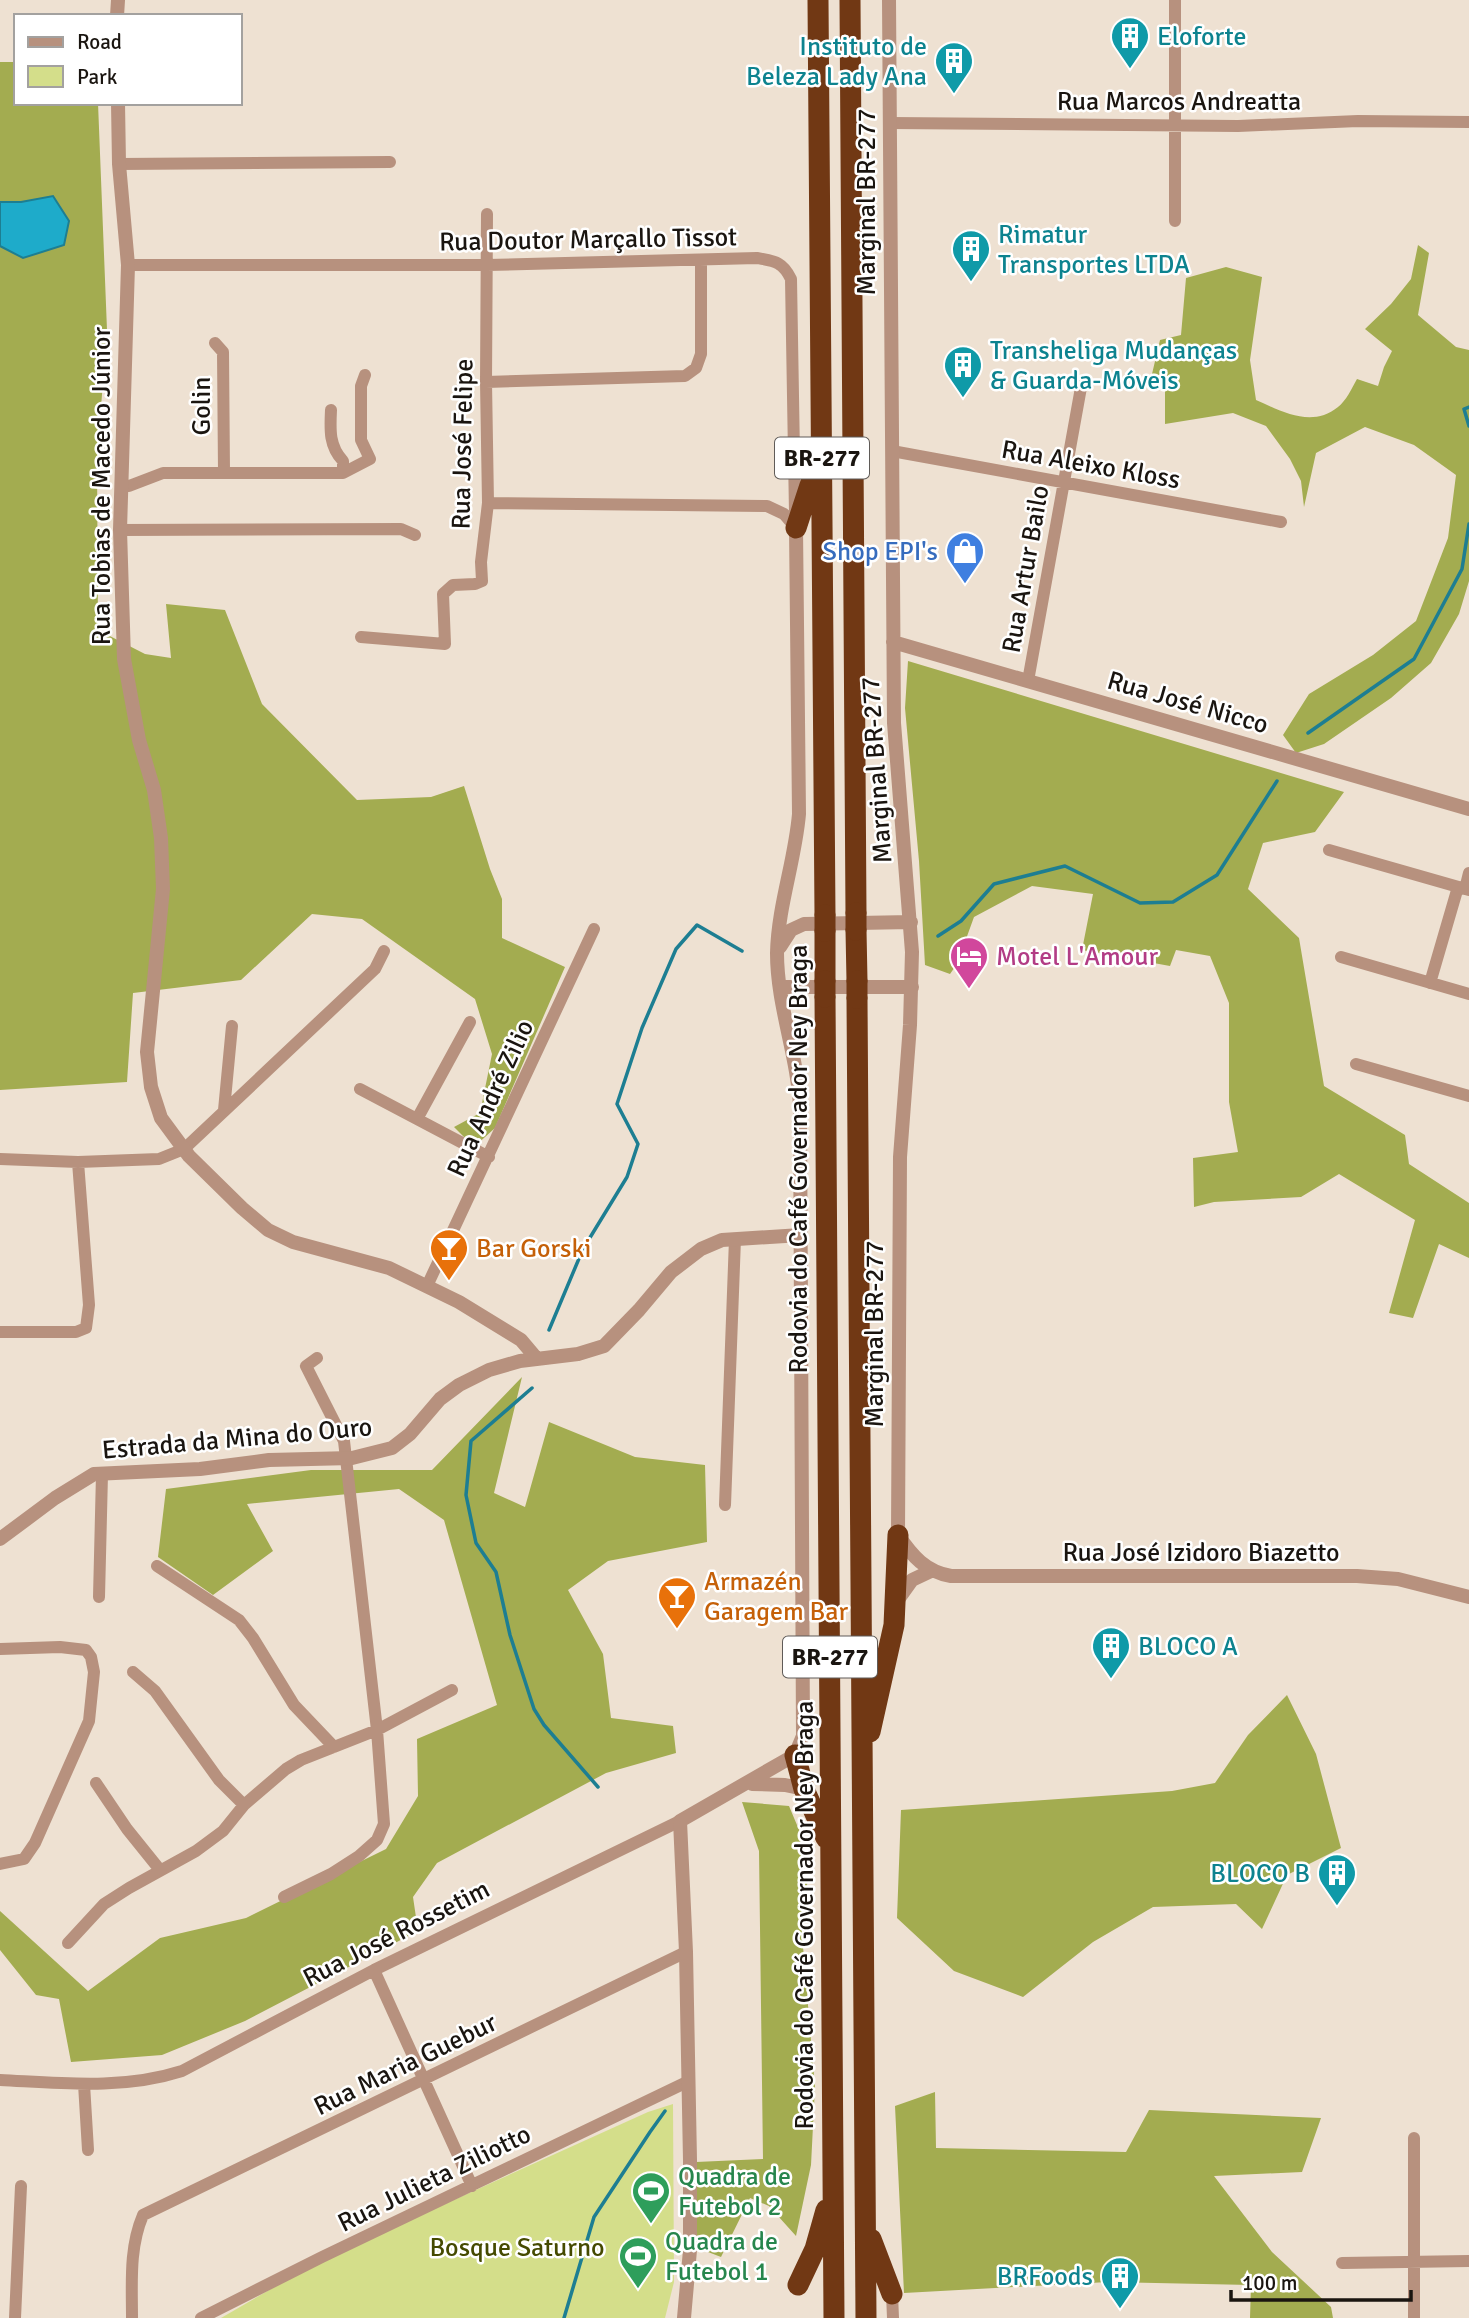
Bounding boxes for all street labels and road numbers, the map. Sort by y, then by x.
street label: Rua Marcos Andreatta [1057,86,1301,118]
street label: Marginal BR-277 [851,108,883,296]
street label: Rua Doutor Marçallo Tissot [439,221,737,259]
street label: Rua Tobias de Macedo Júnior [86,326,118,645]
street label: Rua José Felipe [446,358,480,530]
street label: Golin [186,377,218,435]
street label: Rua Aleixo Kloss [999,434,1183,496]
road number: BR-277 [775,438,869,478]
street label: Rua Artur Bailo [995,483,1056,656]
street label: Rua José Nicco [1104,665,1272,741]
street label: Marginal BR-277 [855,675,899,864]
street label: Rodovia do Café Governador Ney Braga [783,944,815,1374]
street label: Rua André Zilio [441,1015,541,1182]
street label: Marginal BR-277 [859,1240,891,1428]
street label: Estrada da Mina do Ouro [101,1411,374,1467]
street label: Rua José Izidoro Biazetto [1062,1537,1340,1569]
road number: BR-277 [783,1637,877,1678]
street label: Rodovia do Café Governador Ney Braga [789,1700,821,2130]
street label: Rua José Rossetim [298,1873,495,1995]
street label: Rua Maria Guebur [309,2007,503,2123]
street label: Rua Julieta Ziliotto [333,2118,536,2239]

